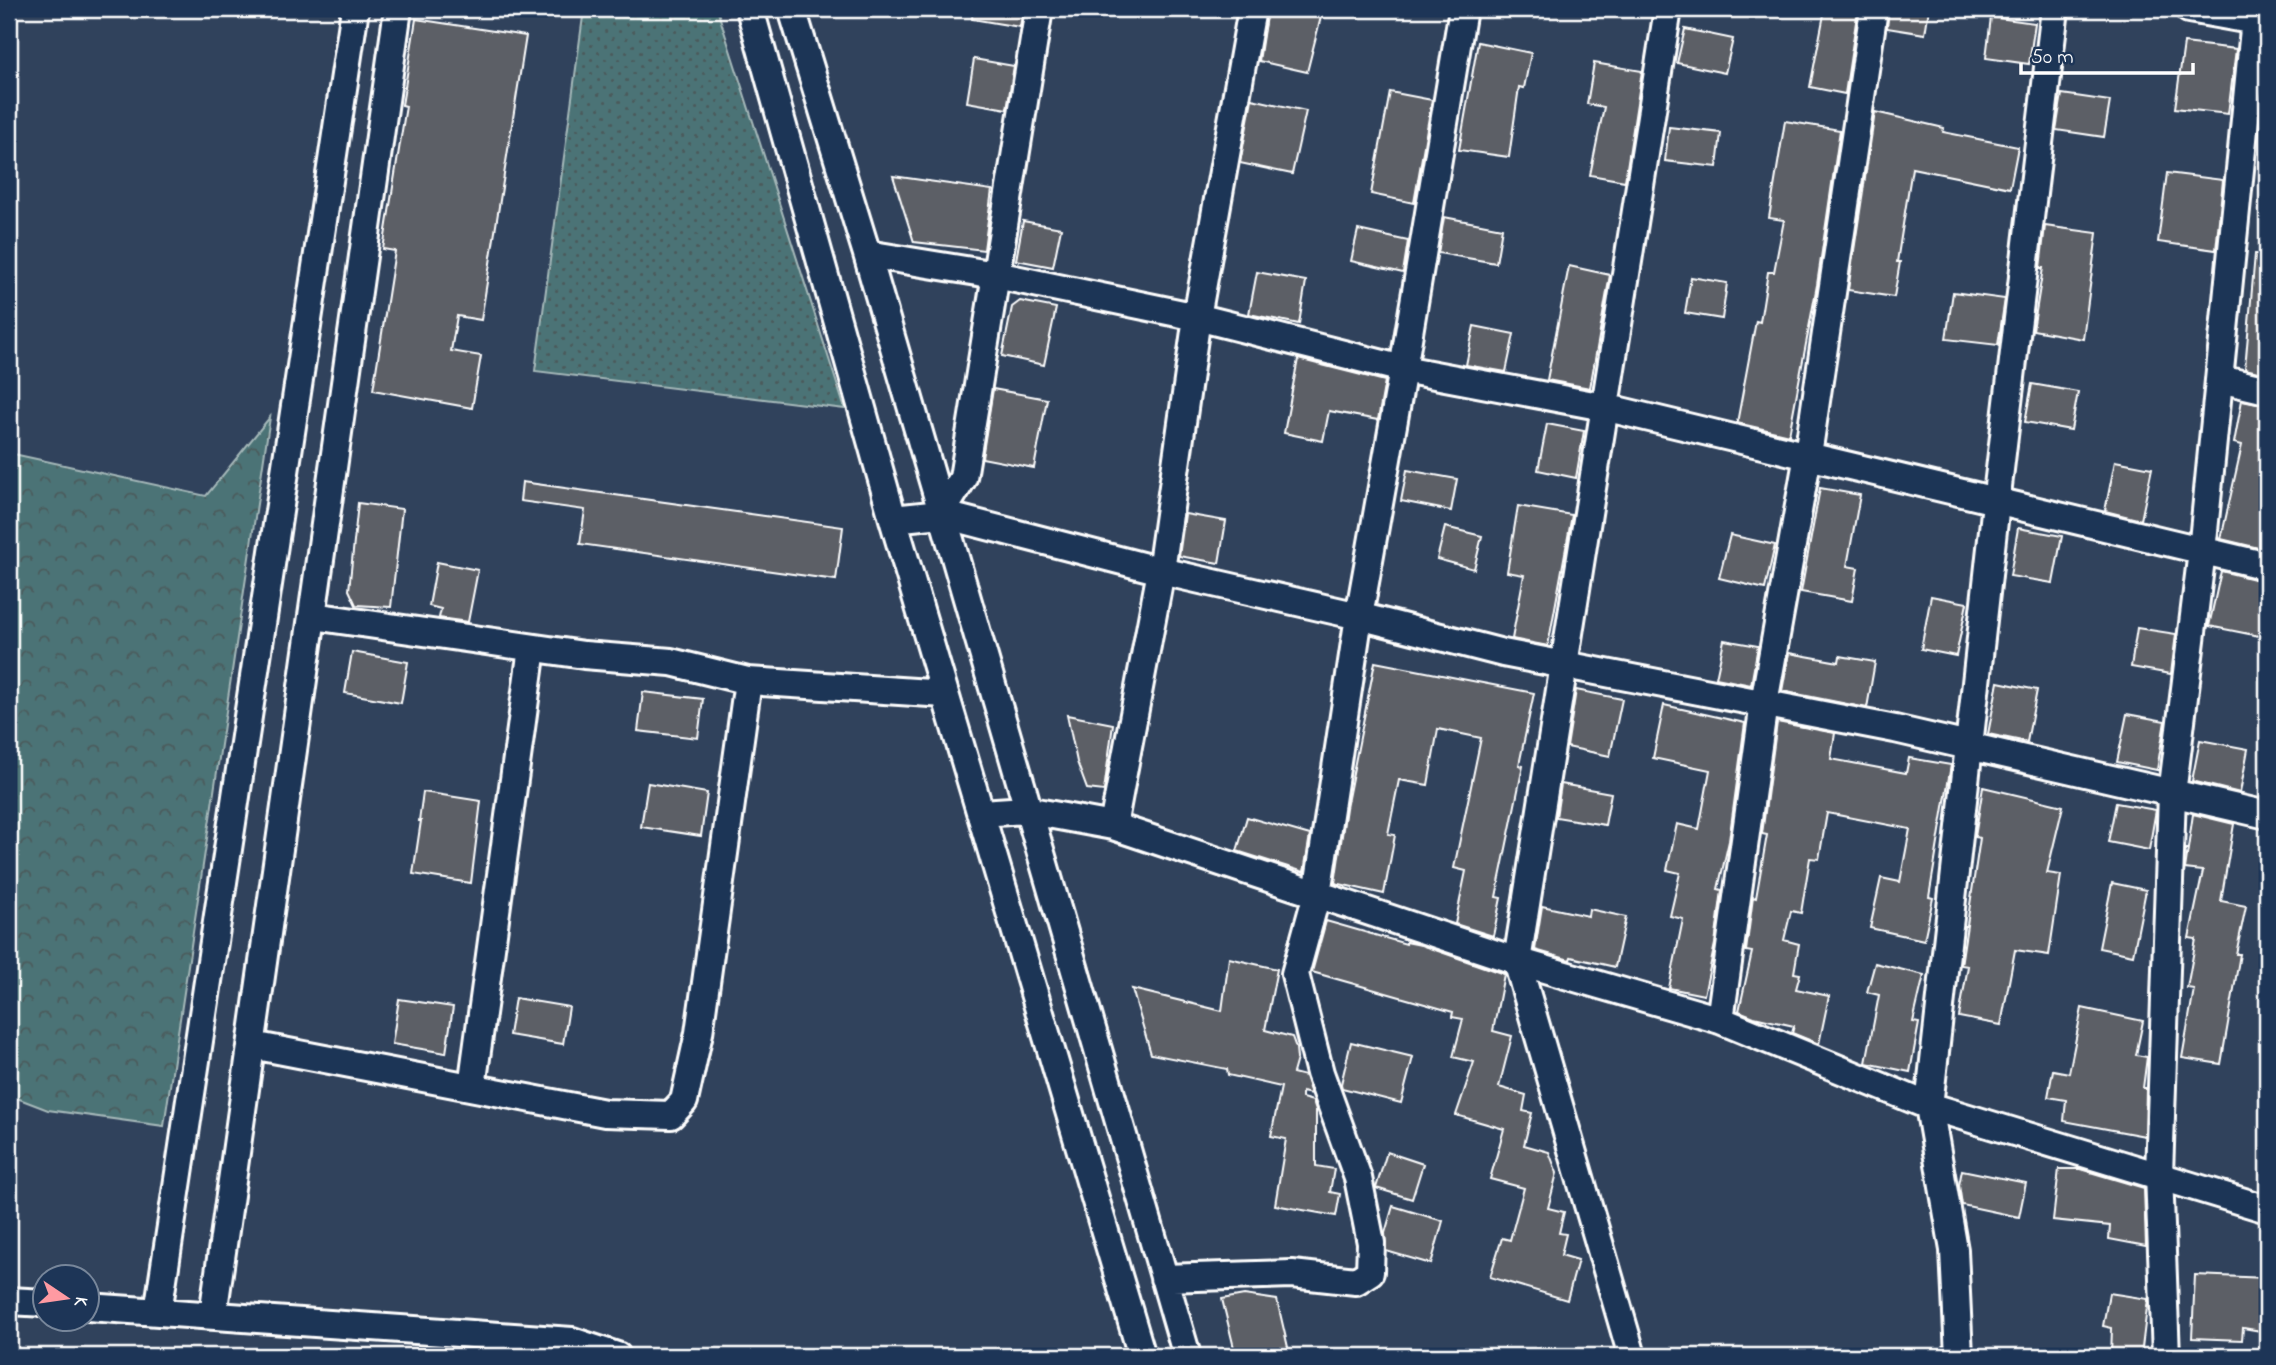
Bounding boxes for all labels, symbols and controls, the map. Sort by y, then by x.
scale bar [2021,32,2192,76]
text: 50 m [2031,43,2074,73]
north arrow [32,1264,102,1334]
text: K [66,1294,94,1310]

